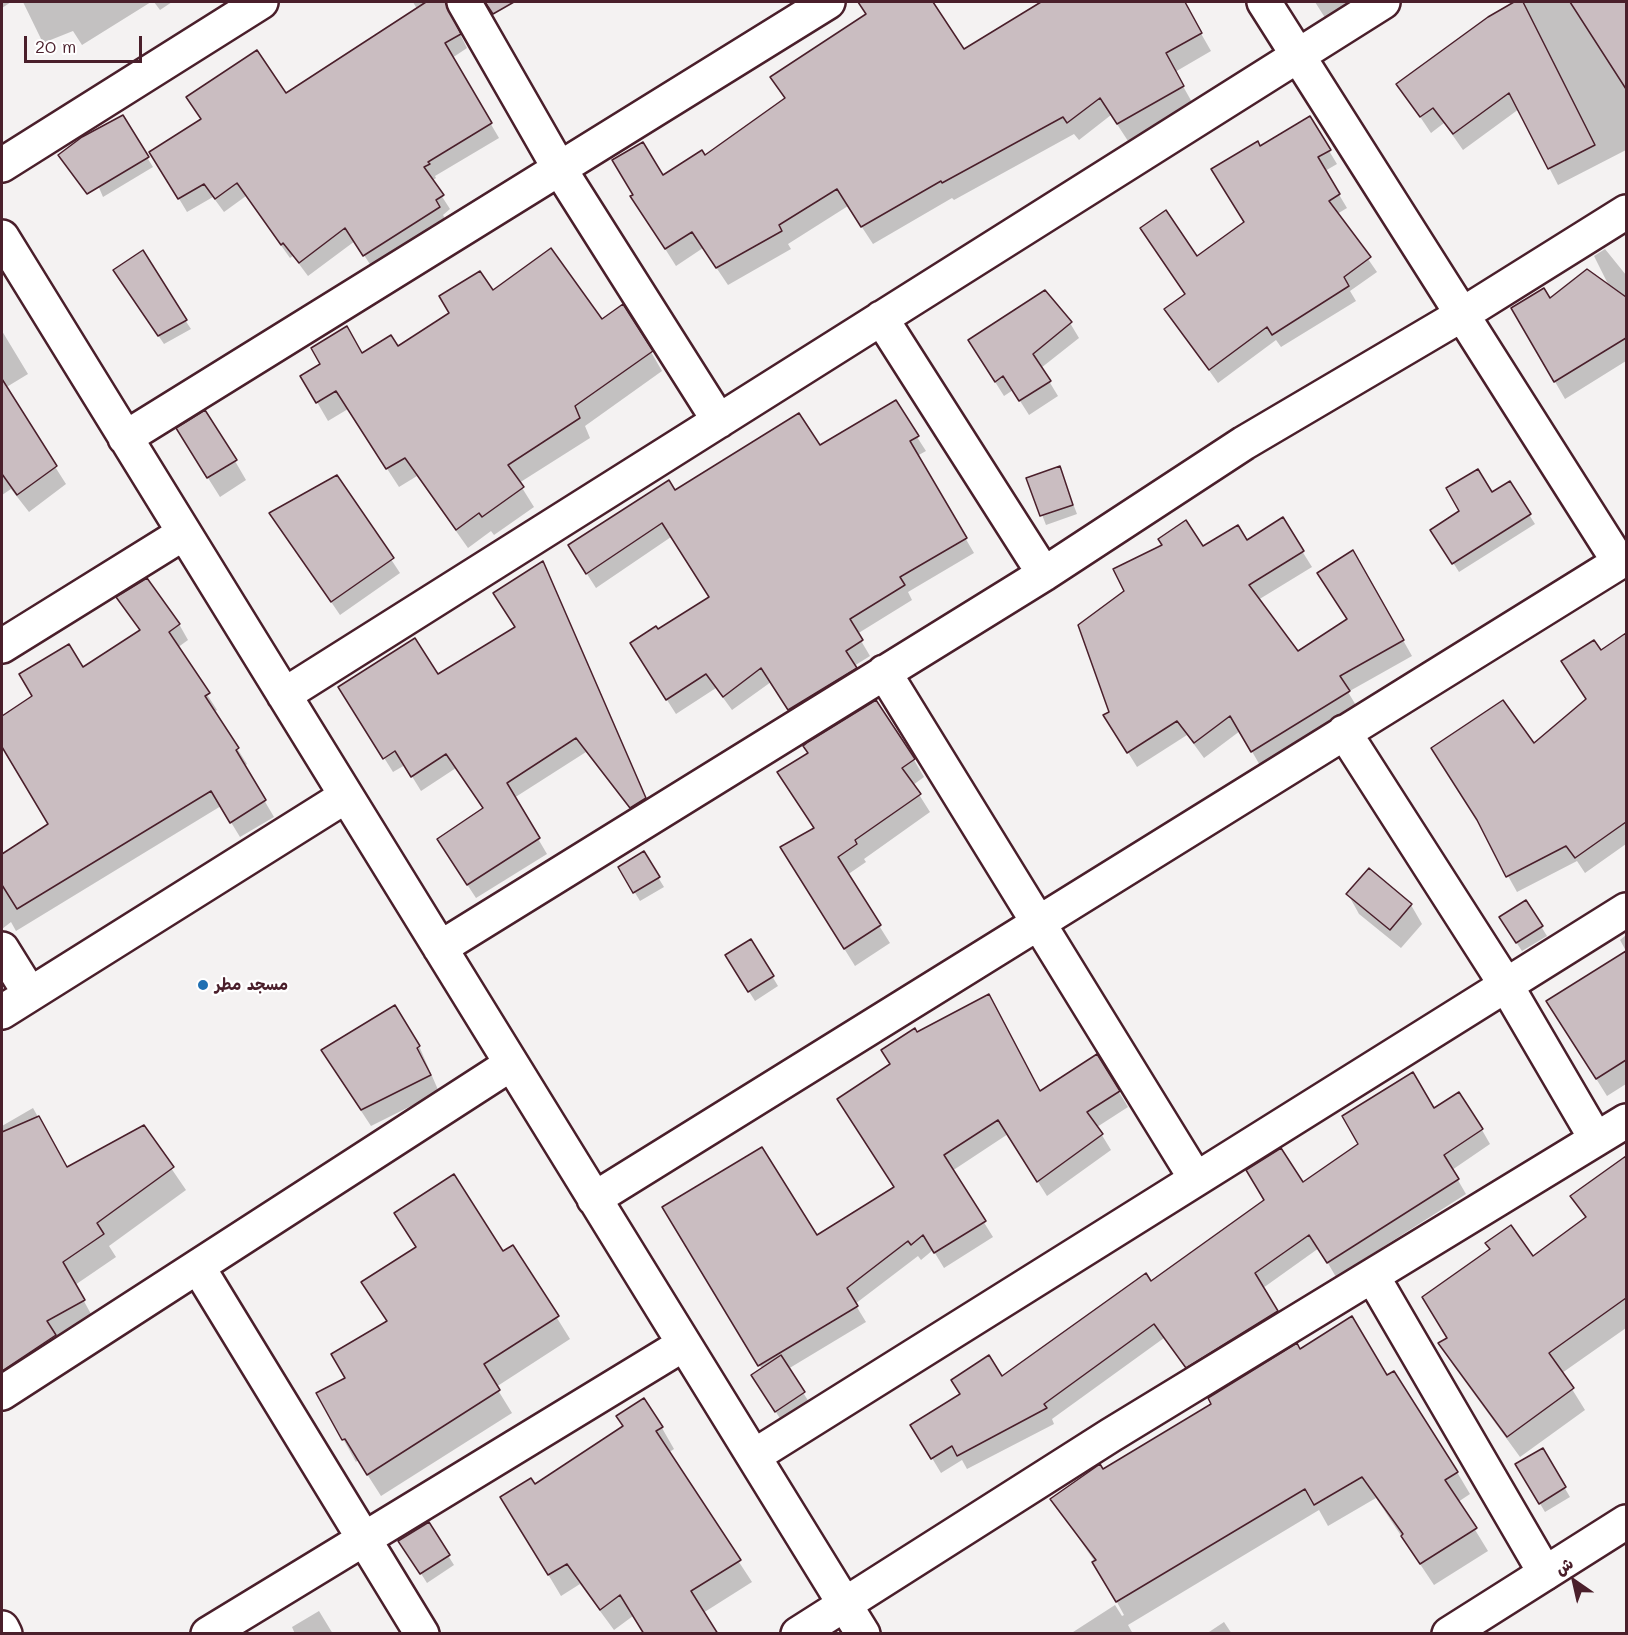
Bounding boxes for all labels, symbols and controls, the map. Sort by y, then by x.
scale bar [27,24,146,62]
text: 20 m [35,34,76,58]
place label: مسجد مطر [215,975,288,995]
marker: مسجد مطر [196,978,210,992]
north arrow [1544,1551,1604,1611]
text: ش [1550,1552,1577,1579]

